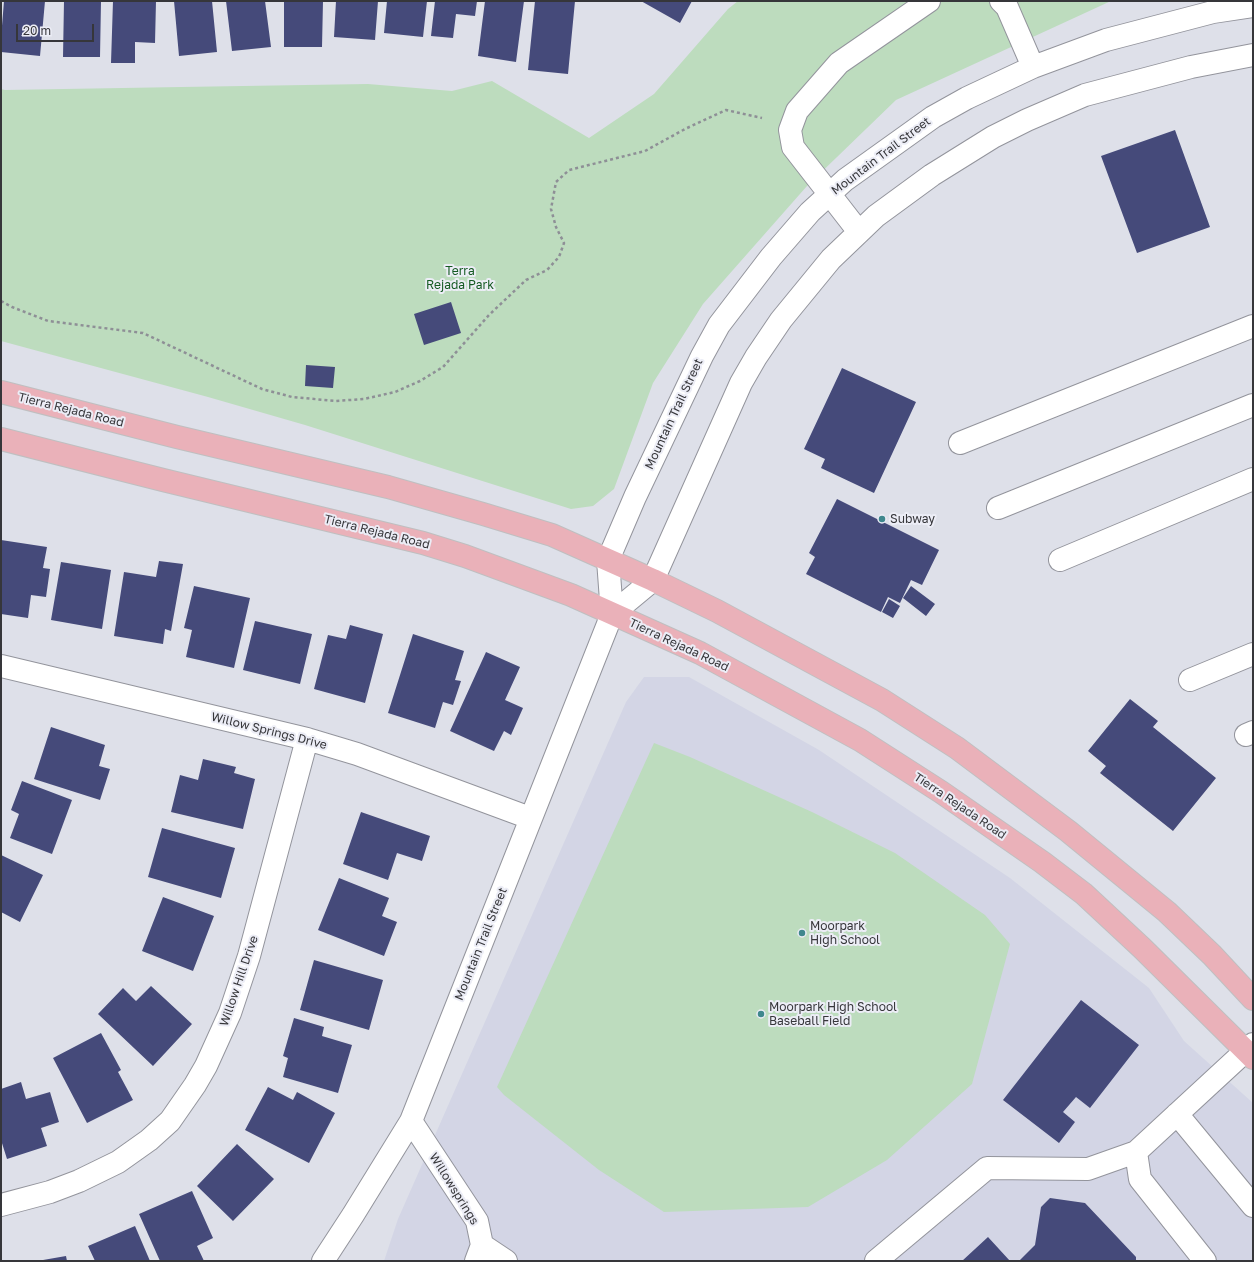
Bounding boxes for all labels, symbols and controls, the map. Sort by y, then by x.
scale bar [18,16,96,42]
text: 20 m [23,23,51,38]
street label: Mountain Trail Street [829,114,933,198]
park label: Terra Rejada Park [426,264,494,292]
street label: Mountain Trail Street [642,356,706,472]
street label: Tierra Rejada Road [17,390,125,430]
street label: Tierra Rejada Road [323,512,431,552]
place label: Subway [890,512,935,526]
marker: Subway [877,514,887,524]
street label: Tierra Rejada Road [627,616,731,674]
street label: Willow Springs Drive [210,710,328,752]
street label: Tierra Rejada Road [911,770,1009,842]
street label: Mountain Trail Street [452,885,510,1003]
place label: Moorpark High School [810,919,880,947]
marker: Moorpark High School [797,928,807,938]
street label: Willow Hill Drive [217,934,261,1028]
place label: Moorpark High School Baseball Field [769,1000,897,1028]
marker: Moorpark High School Baseball Field [756,1009,766,1019]
street label: Willowsprings [426,1150,482,1228]

